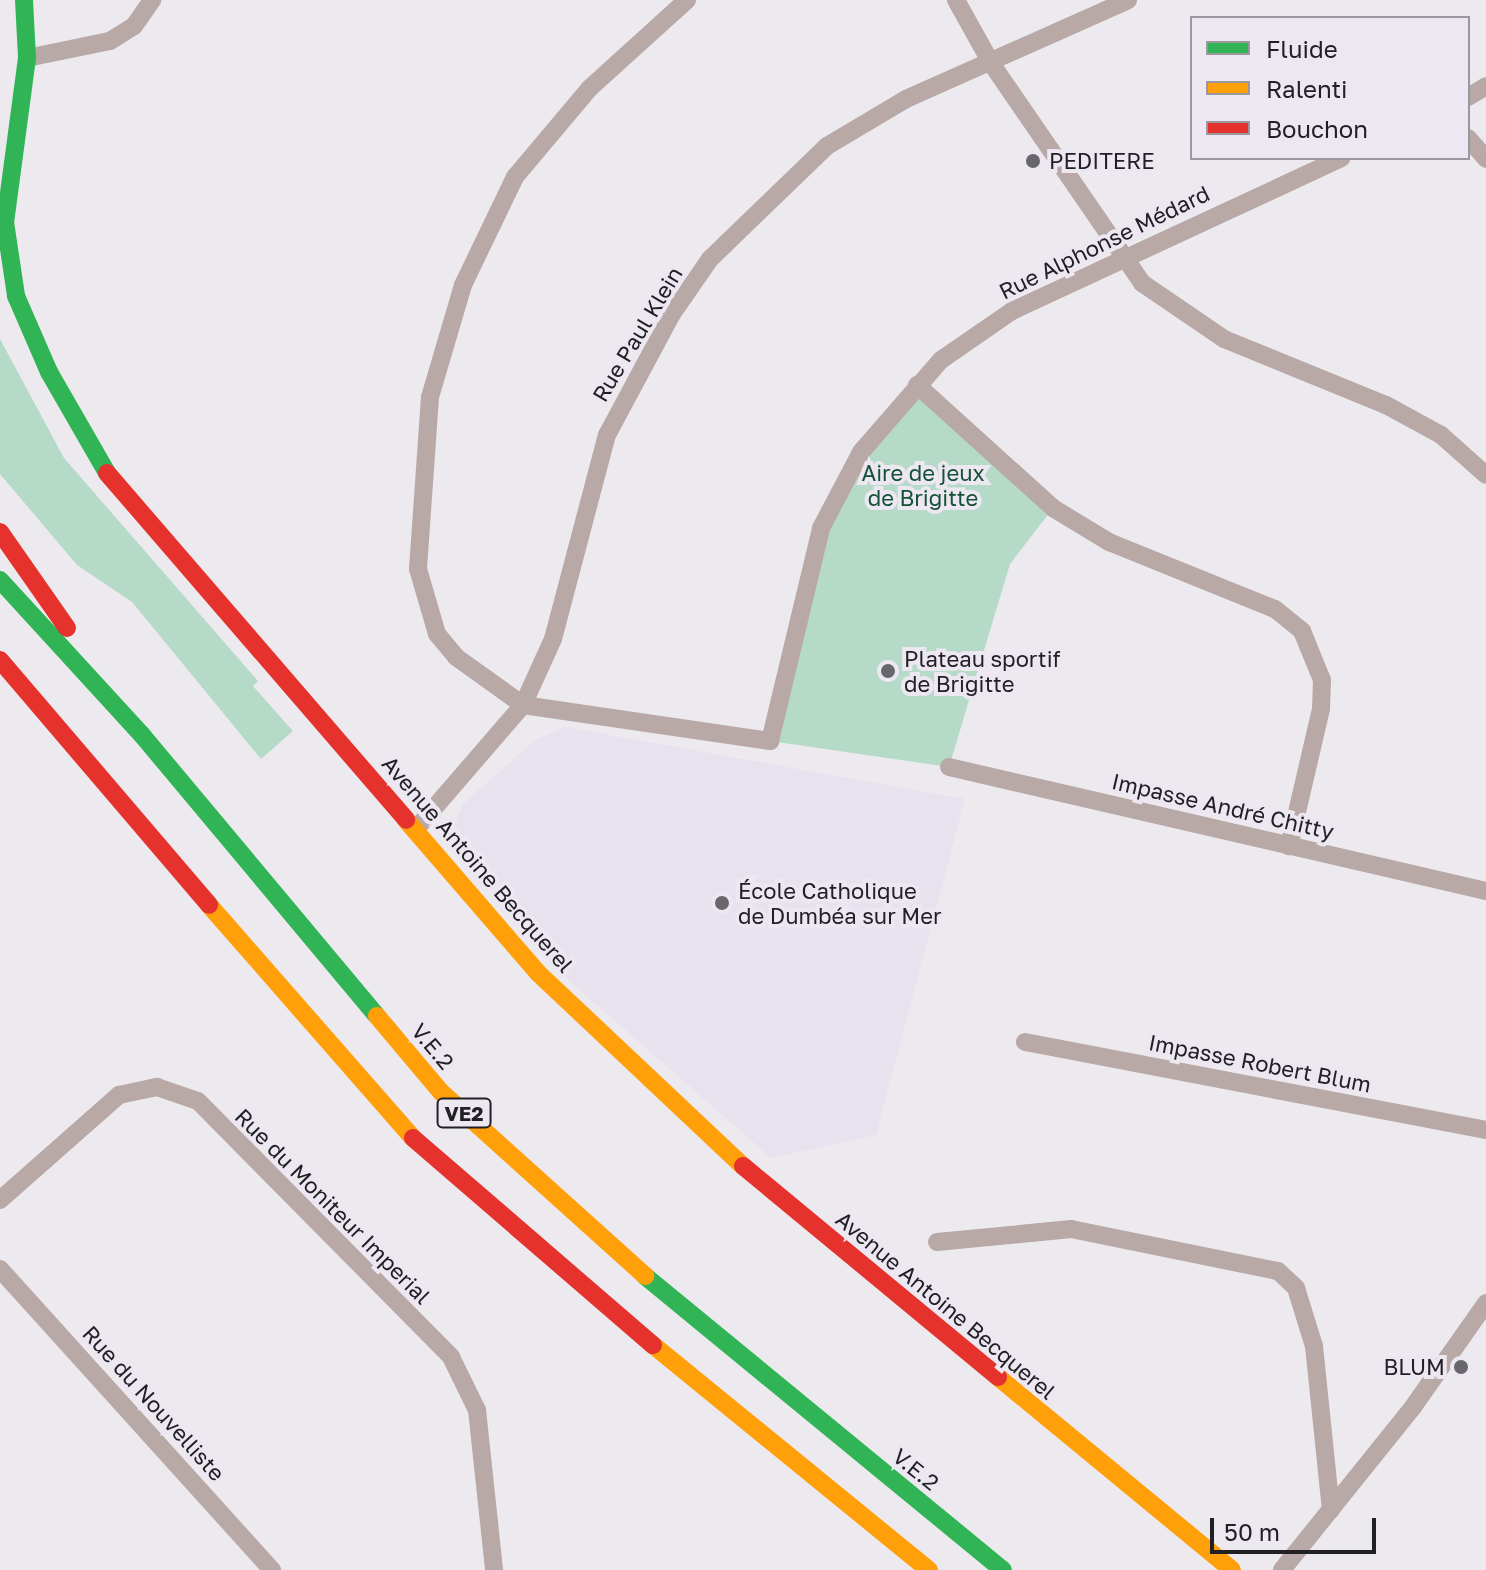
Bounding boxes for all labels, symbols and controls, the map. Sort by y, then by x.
legend [1190,16,1470,160]
text: Fluide [1266,34,1338,63]
text: Ralenti [1266,74,1348,103]
text: Bouchon [1266,114,1368,143]
place label: PEDITERE [1049,148,1155,174]
marker: PEDITERE [1024,152,1042,170]
street label: Rue Alphonse Médard [995,180,1213,304]
street label: Rue Paul Klein [586,262,688,406]
park label: Aire de jeux de Brigitte [861,459,985,510]
place label: Plateau sportif de Brigitte [904,645,1061,696]
marker: Plateau sportif de Brigitte [879,662,897,680]
street label: Avenue Antoine Becquerel [377,750,579,978]
street label: Impasse André Chitty [1110,768,1336,844]
place label: École Catholique de Dumbéa sur Mer [738,877,941,928]
marker: École Catholique de Dumbéa sur Mer [713,894,731,912]
street label: V.E.2 [406,1018,460,1074]
street label: Impasse Robert Blum [1147,1028,1373,1098]
road number: VE2 [436,1097,492,1129]
street label: Rue du Moniteur Imperial [230,1103,436,1309]
street label: Avenue Antoine Becquerel [831,1205,1061,1405]
street label: Rue du Nouvelliste [77,1320,231,1486]
place label: BLUM [1383,1354,1445,1380]
marker: BLUM [1452,1358,1470,1376]
street label: V.E.2 [888,1442,944,1496]
scale bar [1214,1502,1380,1552]
text: 50 m [1224,1517,1280,1546]

